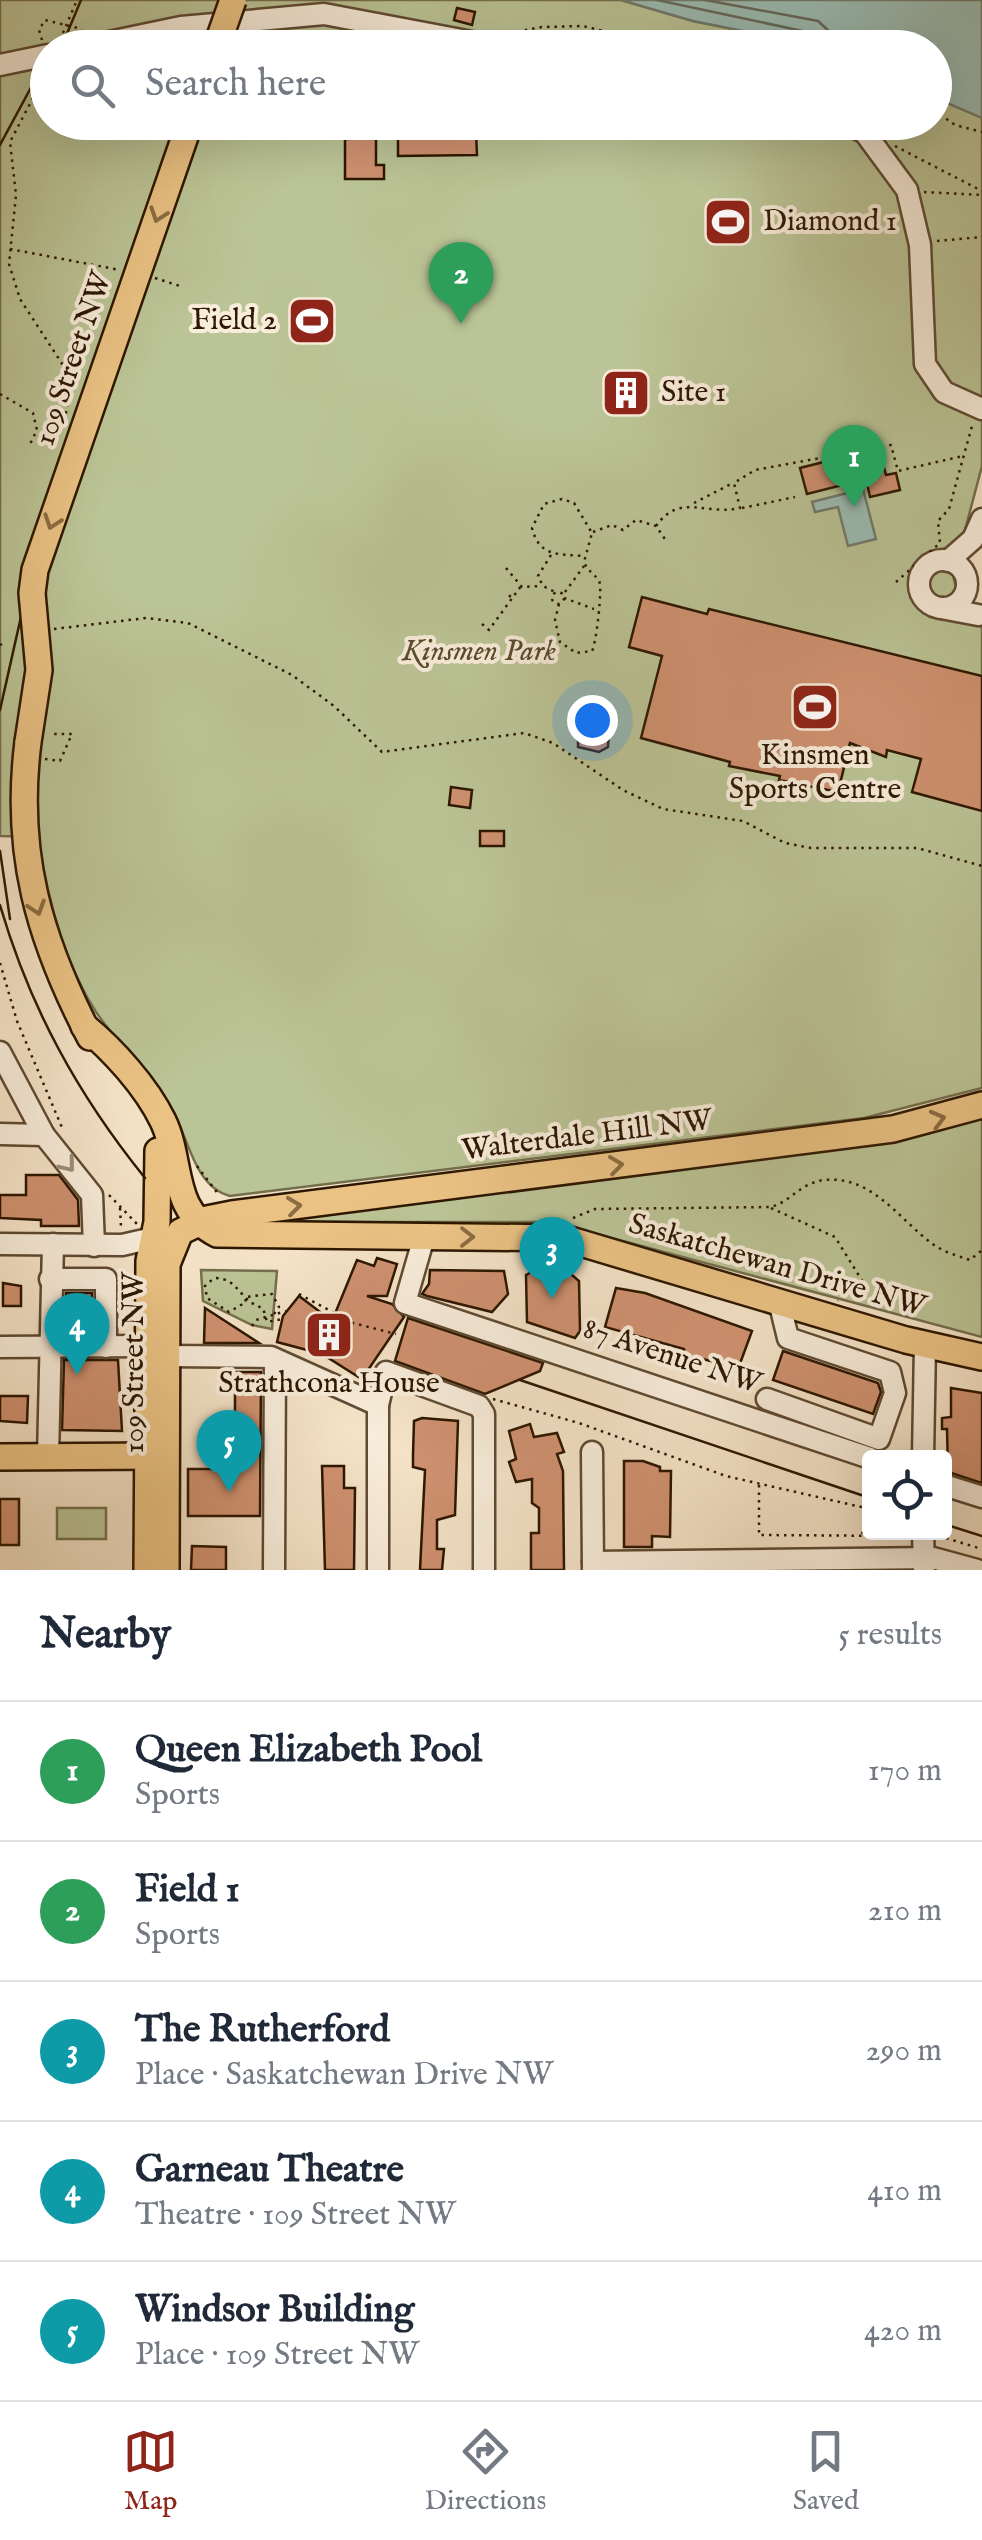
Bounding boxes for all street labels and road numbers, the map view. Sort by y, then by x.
street label: 109 Street NW [27,266,122,451]
street label: Walterdale Hill NW [460,1102,716,1170]
street label: Saskatchewan Drive NW [624,1205,931,1327]
street label: 109 Street NW [116,1271,154,1454]
street label: 87 Avenue NW [578,1310,767,1404]

